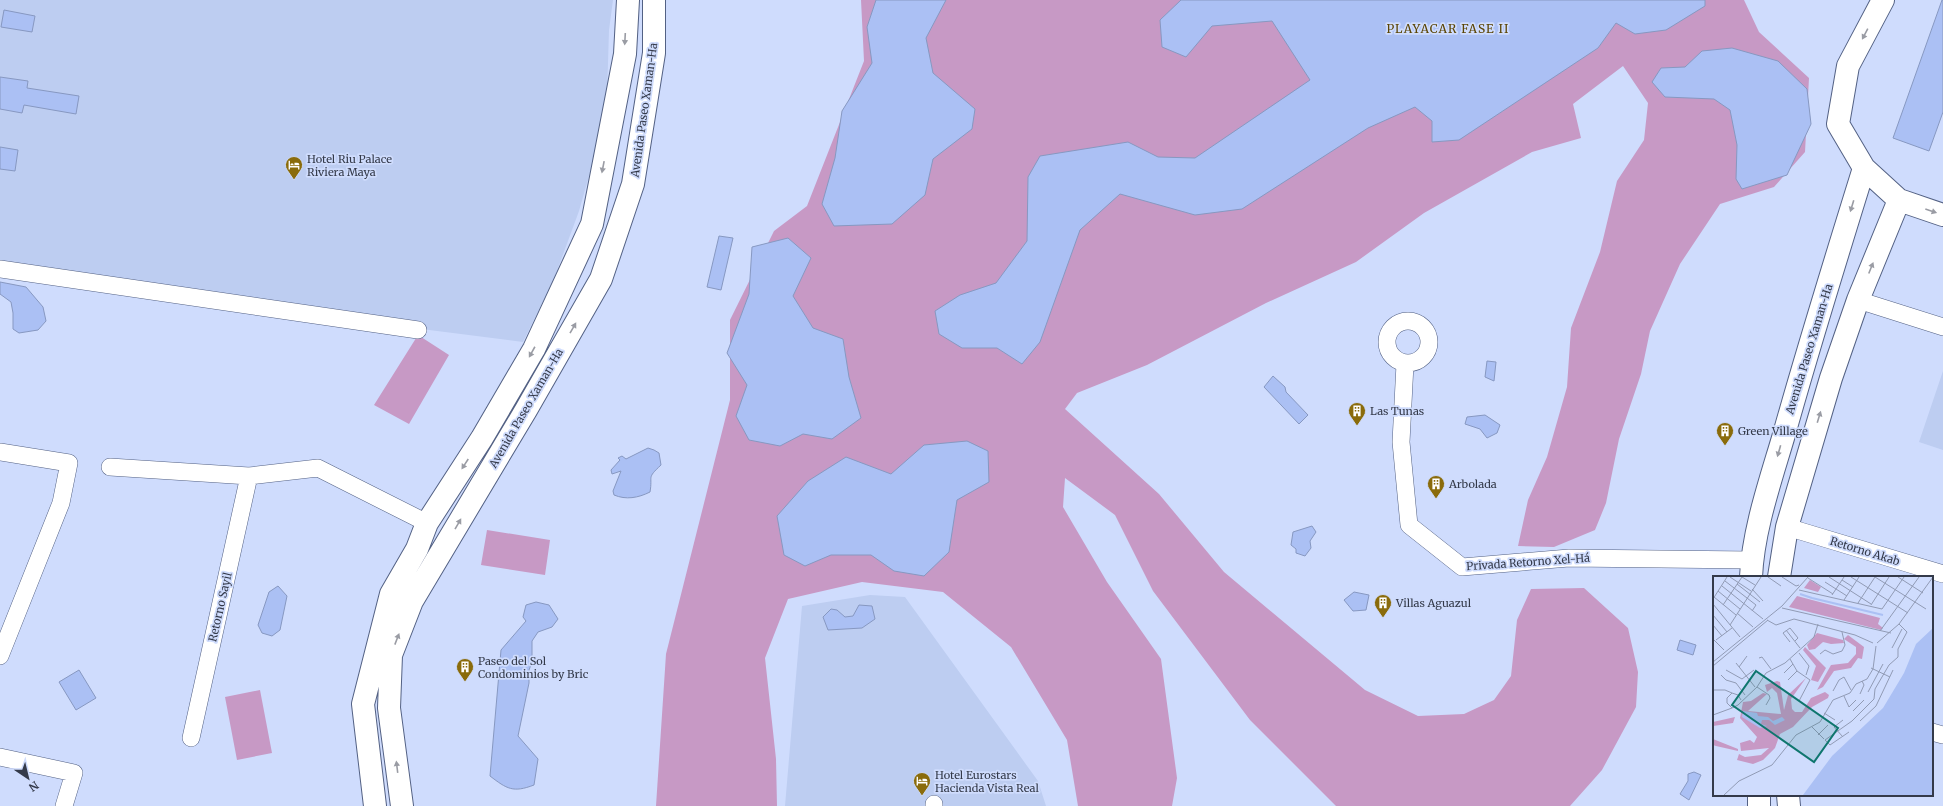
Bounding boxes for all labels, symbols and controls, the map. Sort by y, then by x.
district label: PLAYACAR FASE II [1387,21,1509,36]
one-way arrow [1862,29,1868,40]
one-way arrow [622,33,629,45]
street label: Avenida Paseo Xaman-Ha [627,42,660,179]
place label: Hotel Riu Palace Riviera Maya [307,152,392,179]
hotel icon: Hotel Riu Palace Riviera Maya [284,155,304,180]
one-way arrow [600,161,606,173]
one-way arrow [1849,200,1855,212]
one-way arrow [1926,208,1938,214]
one-way arrow [1868,263,1874,274]
street label: Avenida Paseo Xaman-Ha [1782,282,1836,417]
one-way arrow [570,322,576,334]
street label: Avenida Paseo Xaman-Ha [486,346,566,471]
one-way arrow [528,346,535,358]
building icon: Las Tunas [1347,401,1367,426]
place label: Las Tunas [1370,404,1424,418]
one-way arrow [1816,411,1822,423]
building icon: Green Village [1715,421,1735,446]
place label: Green Village [1738,424,1808,438]
one-way arrow [1776,445,1782,457]
one-way arrow [461,459,469,469]
building icon: Arbolada [1426,474,1446,499]
place label: Arbolada [1448,477,1497,491]
one-way arrow [454,518,461,530]
street label: Retorno Akab [1828,534,1902,568]
street label: Privada Retorno Xel-Há [1466,551,1590,573]
street label: Retorno Sayil [205,570,235,643]
inset map [1713,576,1933,796]
building icon: Villas Aguazul [1373,593,1393,618]
place label: Villas Aguazul [1395,596,1472,610]
one-way arrow [395,633,401,645]
place label: Paseo del Sol Condominios by Bric [478,654,589,681]
building icon: Paseo del Sol Condominios by Bric [455,657,475,682]
north arrow [8,758,48,798]
one-way arrow [394,761,400,773]
place label: Hotel Eurostars Hacienda Vista Real [935,768,1039,795]
hotel icon: Hotel Eurostars Hacienda Vista Real [912,771,932,796]
text: N [26,778,41,795]

